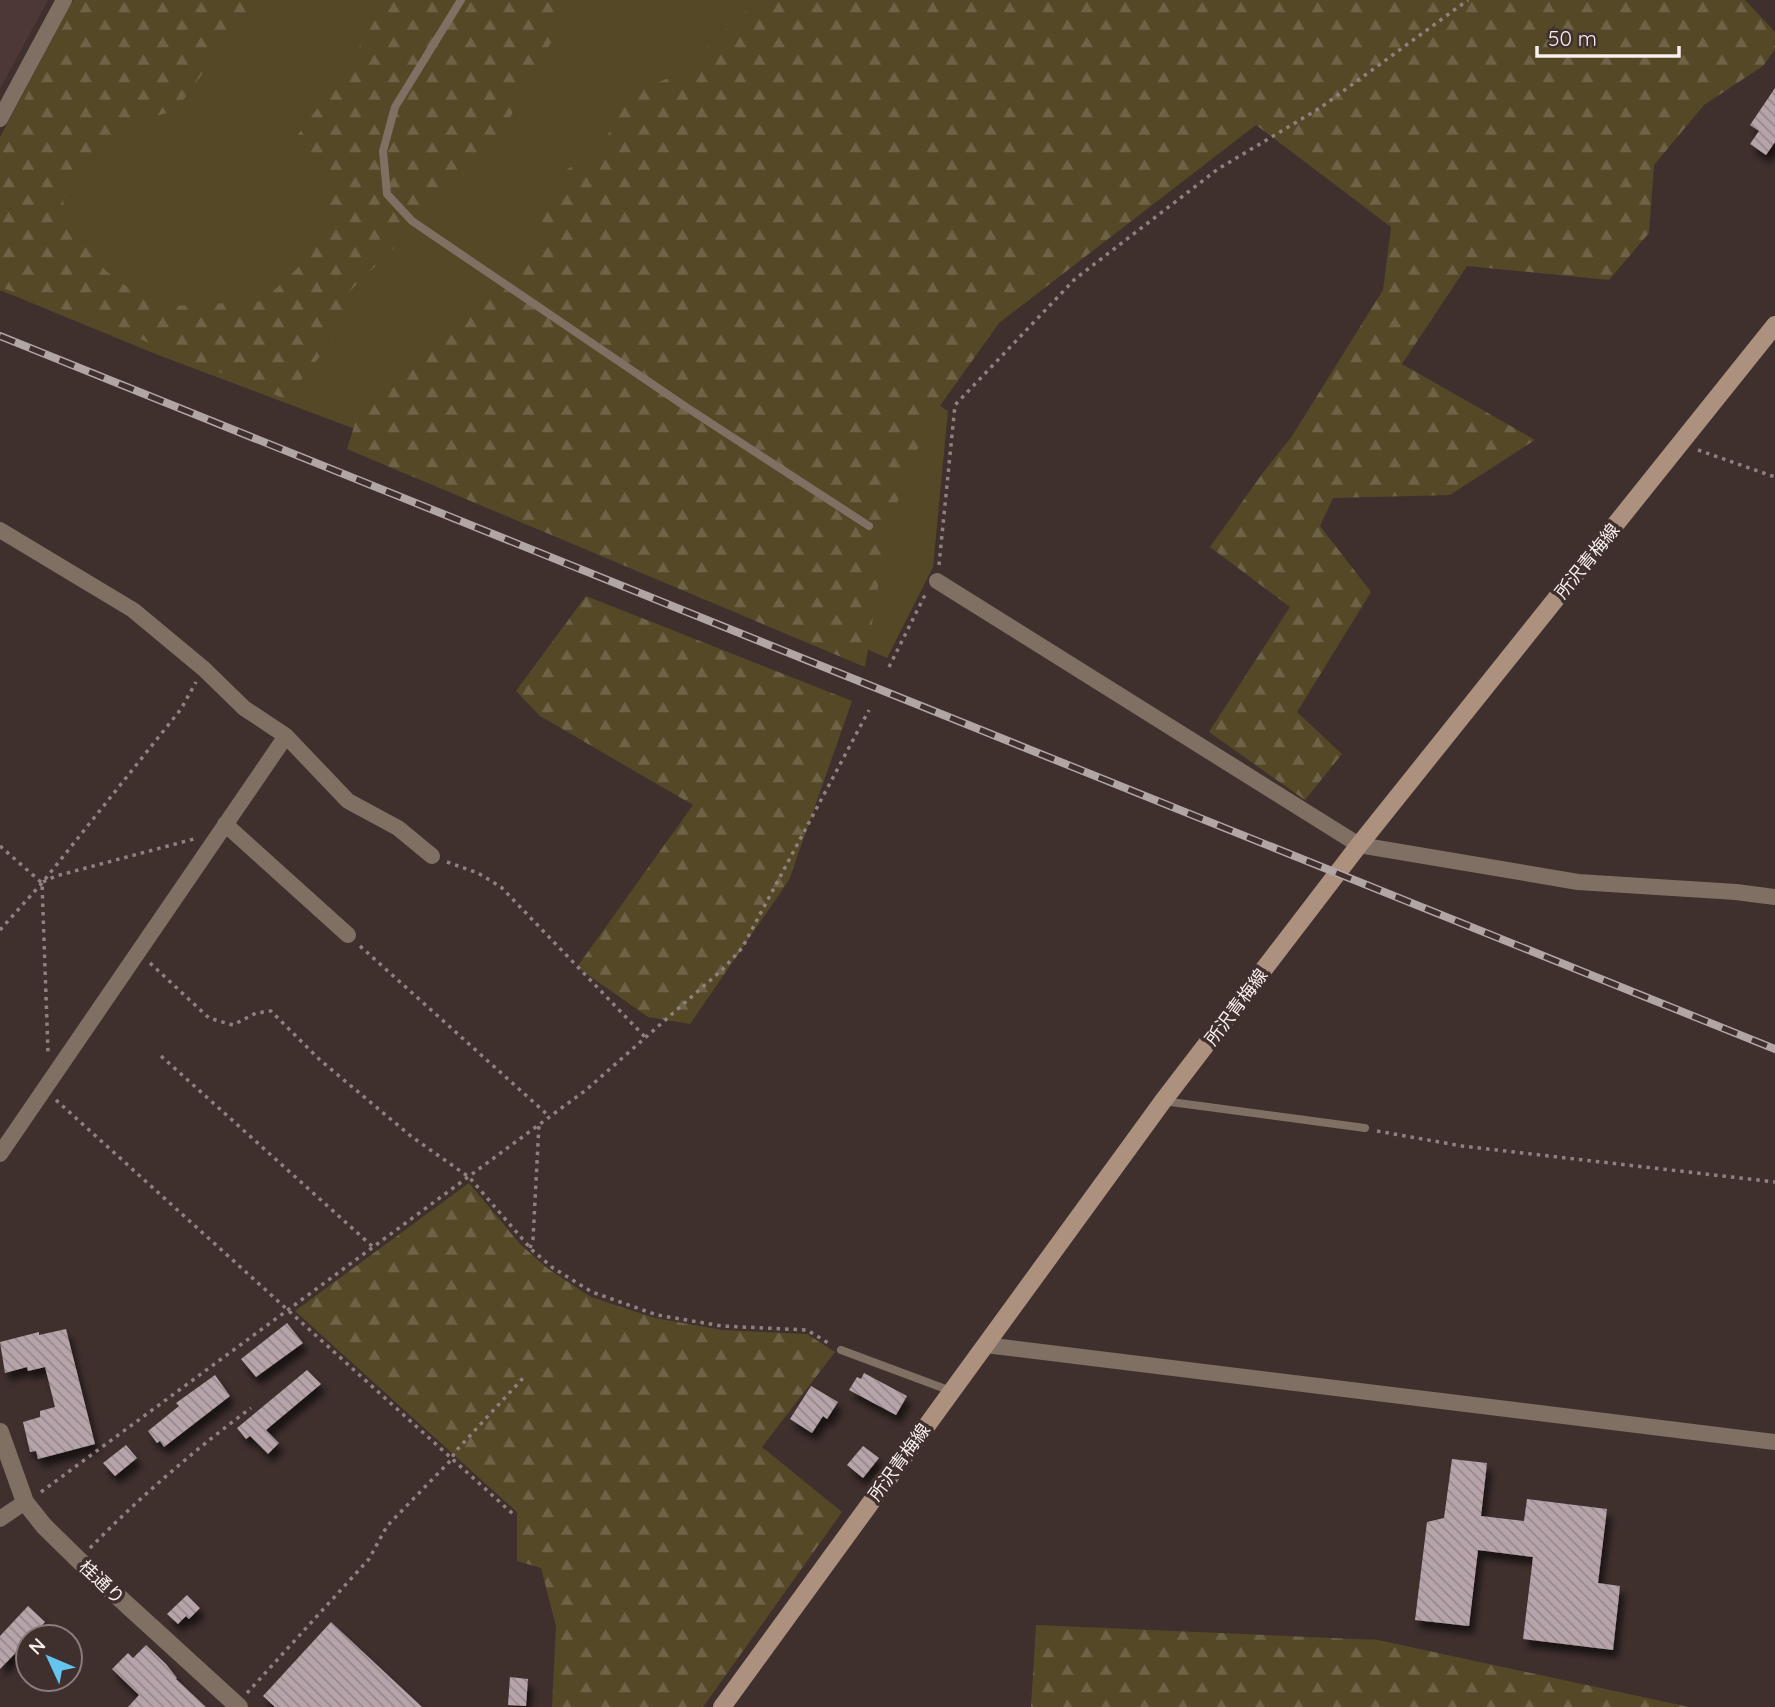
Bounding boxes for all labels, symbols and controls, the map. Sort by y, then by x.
scale bar [1537,14,1679,58]
text: 50 m [1548,25,1597,51]
street label: 所沢青梅線 [1550,519,1624,603]
street label: 所沢青梅線 [1200,964,1272,1050]
street label: 所沢青梅線 [863,1419,935,1505]
street label: 桂通り [74,1555,130,1609]
north arrow [14,1623,84,1693]
text: N [23,1633,50,1660]

